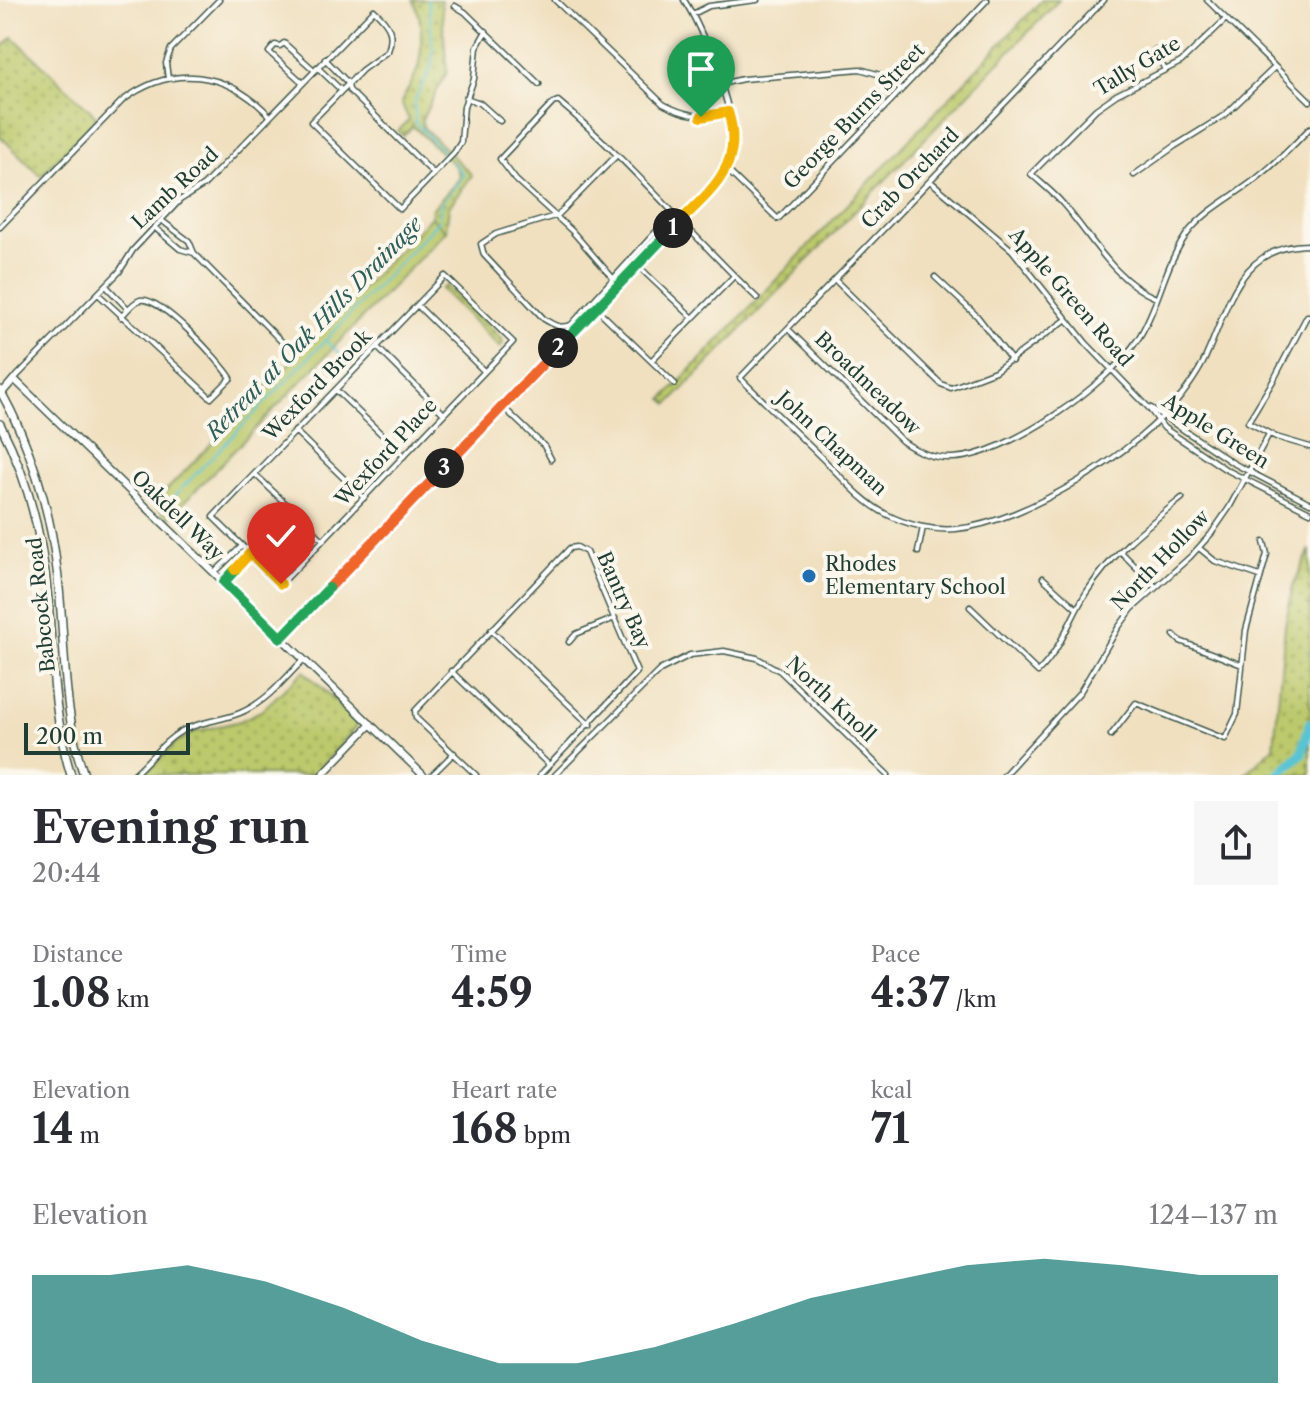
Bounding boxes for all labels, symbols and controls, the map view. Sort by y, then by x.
street label: Tally Gate [1090,31,1184,101]
pin [667,35,735,117]
street label: George Burns Street [778,38,930,194]
icon: arrive [679,47,723,91]
street label: Crab Orchard [856,123,964,233]
street label: Lamb Road [127,142,223,234]
pin: 1 [653,208,693,248]
water label: Retreat at Oak Hills Drainage [199,210,429,447]
text: 1 [668,214,678,241]
street label: Apple Green Road [1004,222,1138,371]
street label: Wexford Brook [257,323,377,446]
street label: Broadmeadow [810,326,926,440]
pin: 2 [538,328,578,368]
text: 2 [552,334,565,361]
street label: John Chapman [770,384,892,501]
street label: Apple Green [1157,388,1274,474]
street label: Wexford Place [329,393,442,512]
pin: 3 [424,448,464,488]
text: 3 [438,454,450,481]
street label: Oakdell Way [127,465,230,566]
pin [247,502,315,584]
street label: North Hollow [1106,504,1214,615]
icon: check [259,514,303,558]
street label: Babcock Road [22,536,60,674]
street label: Bantry Bay [592,548,656,653]
place label: Rhodes Elementary School [825,552,1006,599]
marker: Rhodes Elementary School [800,567,818,585]
street label: North Knoll [781,651,881,747]
scale bar [24,719,190,755]
text: 200 m [36,723,103,750]
text: Evening run [32,800,309,854]
button: share [1194,801,1278,885]
text: 20:44 [32,857,101,889]
text: Distance [32,941,123,968]
text: Time [451,941,507,968]
text: Pace [871,941,920,968]
text: 1.08 [32,968,111,1017]
text: 4:59 [451,968,533,1017]
text: 4:37 [871,968,950,1017]
text: km [111,986,150,1013]
text: /km [950,986,997,1013]
text: Elevation [32,1077,130,1104]
text: Heart rate [451,1077,557,1104]
text: kcal [871,1077,912,1104]
text: 14 [32,1104,74,1153]
text: 168 [451,1104,518,1153]
text: 71 [871,1104,910,1153]
text: m [74,1122,100,1149]
text: bpm [518,1122,571,1149]
text: Elevation [32,1199,148,1231]
text: 124–137 m [1149,1199,1278,1231]

